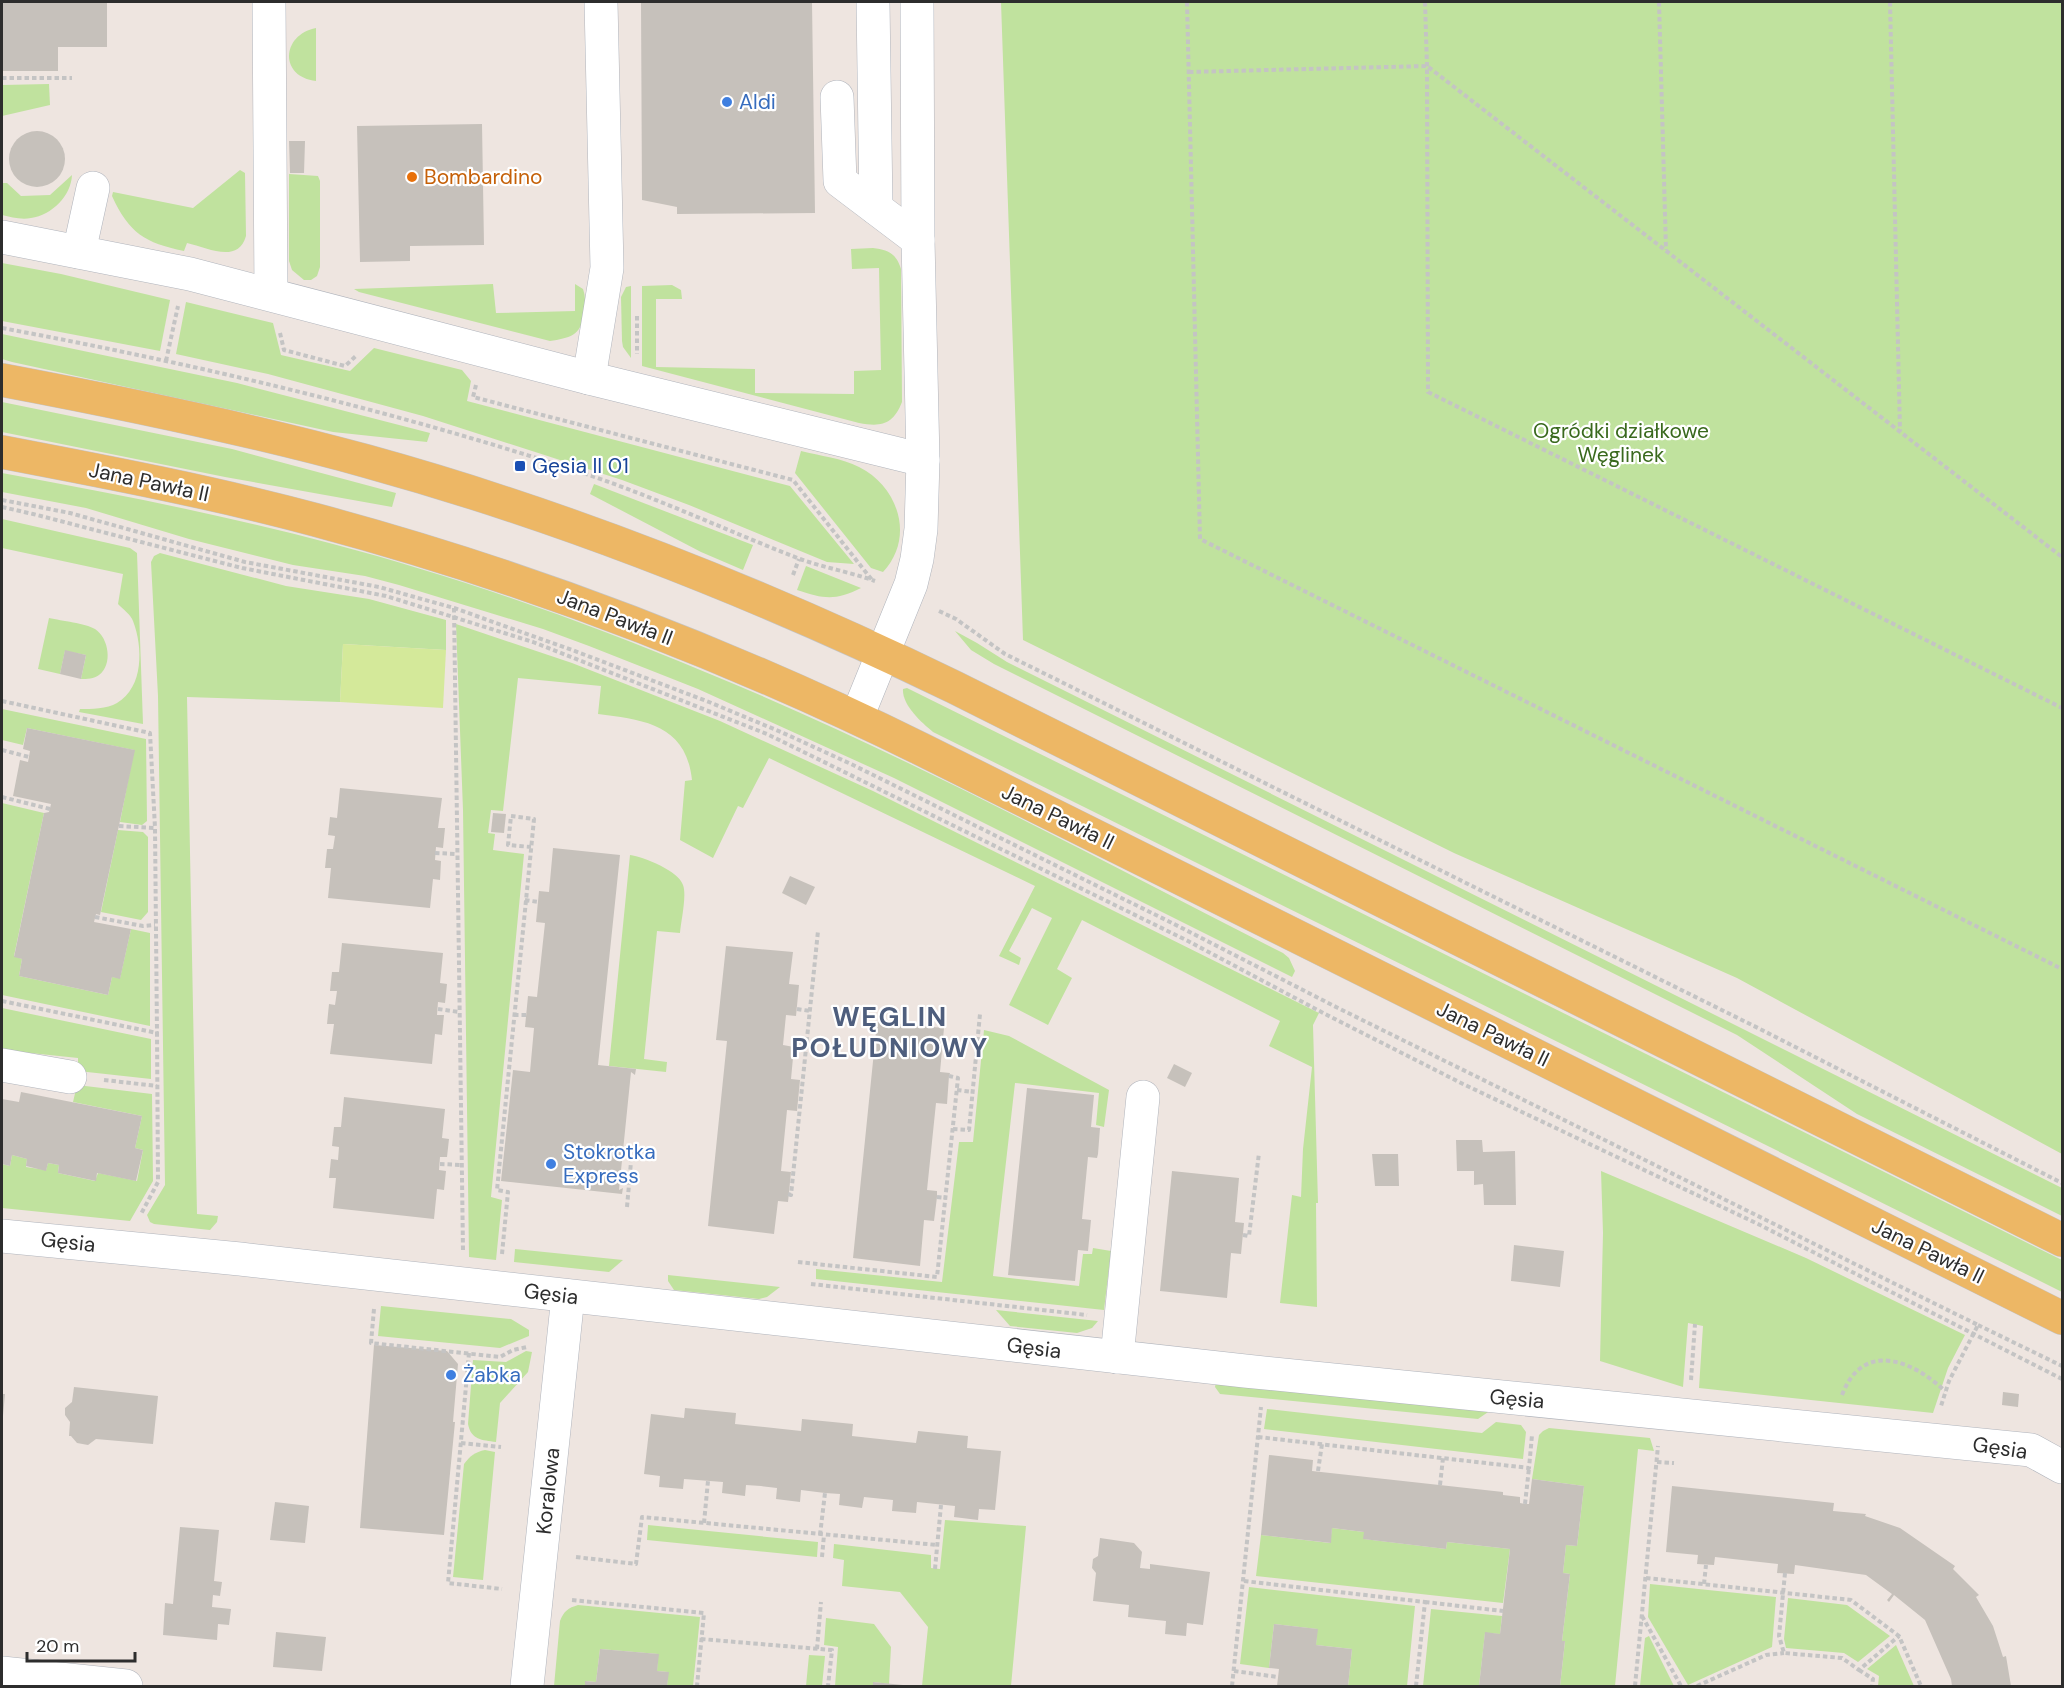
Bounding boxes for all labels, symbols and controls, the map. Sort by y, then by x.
place label: Aldi [739,88,776,116]
marker: Aldi [720,95,734,109]
place label: Bombardino [424,163,542,191]
marker: Bombardino [405,170,419,184]
park label: Ogródki działkowe Węglinek [1533,417,1709,469]
place label: Gęsia II 01 [532,452,629,480]
street label: Jana Pawła II [86,456,212,508]
marker: Gęsia II 01 [513,459,527,473]
street label: Jana Pawła II [553,582,677,652]
street label: Jana Pawła II [997,778,1119,856]
street label: Jana Pawła II [1432,995,1554,1073]
district label: WĘGLIN POŁUDNIOWY [791,999,989,1065]
place label: Stokrotka Express [563,1138,656,1190]
marker: Stokrotka Express [544,1157,558,1171]
street label: Jana Pawła II [1867,1212,1989,1290]
street label: Gęsia [39,1225,97,1259]
street label: Gęsia [522,1277,580,1311]
street label: Gęsia [1005,1331,1063,1365]
place label: Żabka [463,1361,521,1389]
marker: Żabka [444,1368,458,1382]
street label: Gęsia [1488,1383,1546,1415]
street label: Gęsia [1971,1430,2029,1466]
street label: Koralowa [530,1446,566,1536]
scale bar [27,1625,135,1663]
text: 20 m [36,1634,79,1658]

